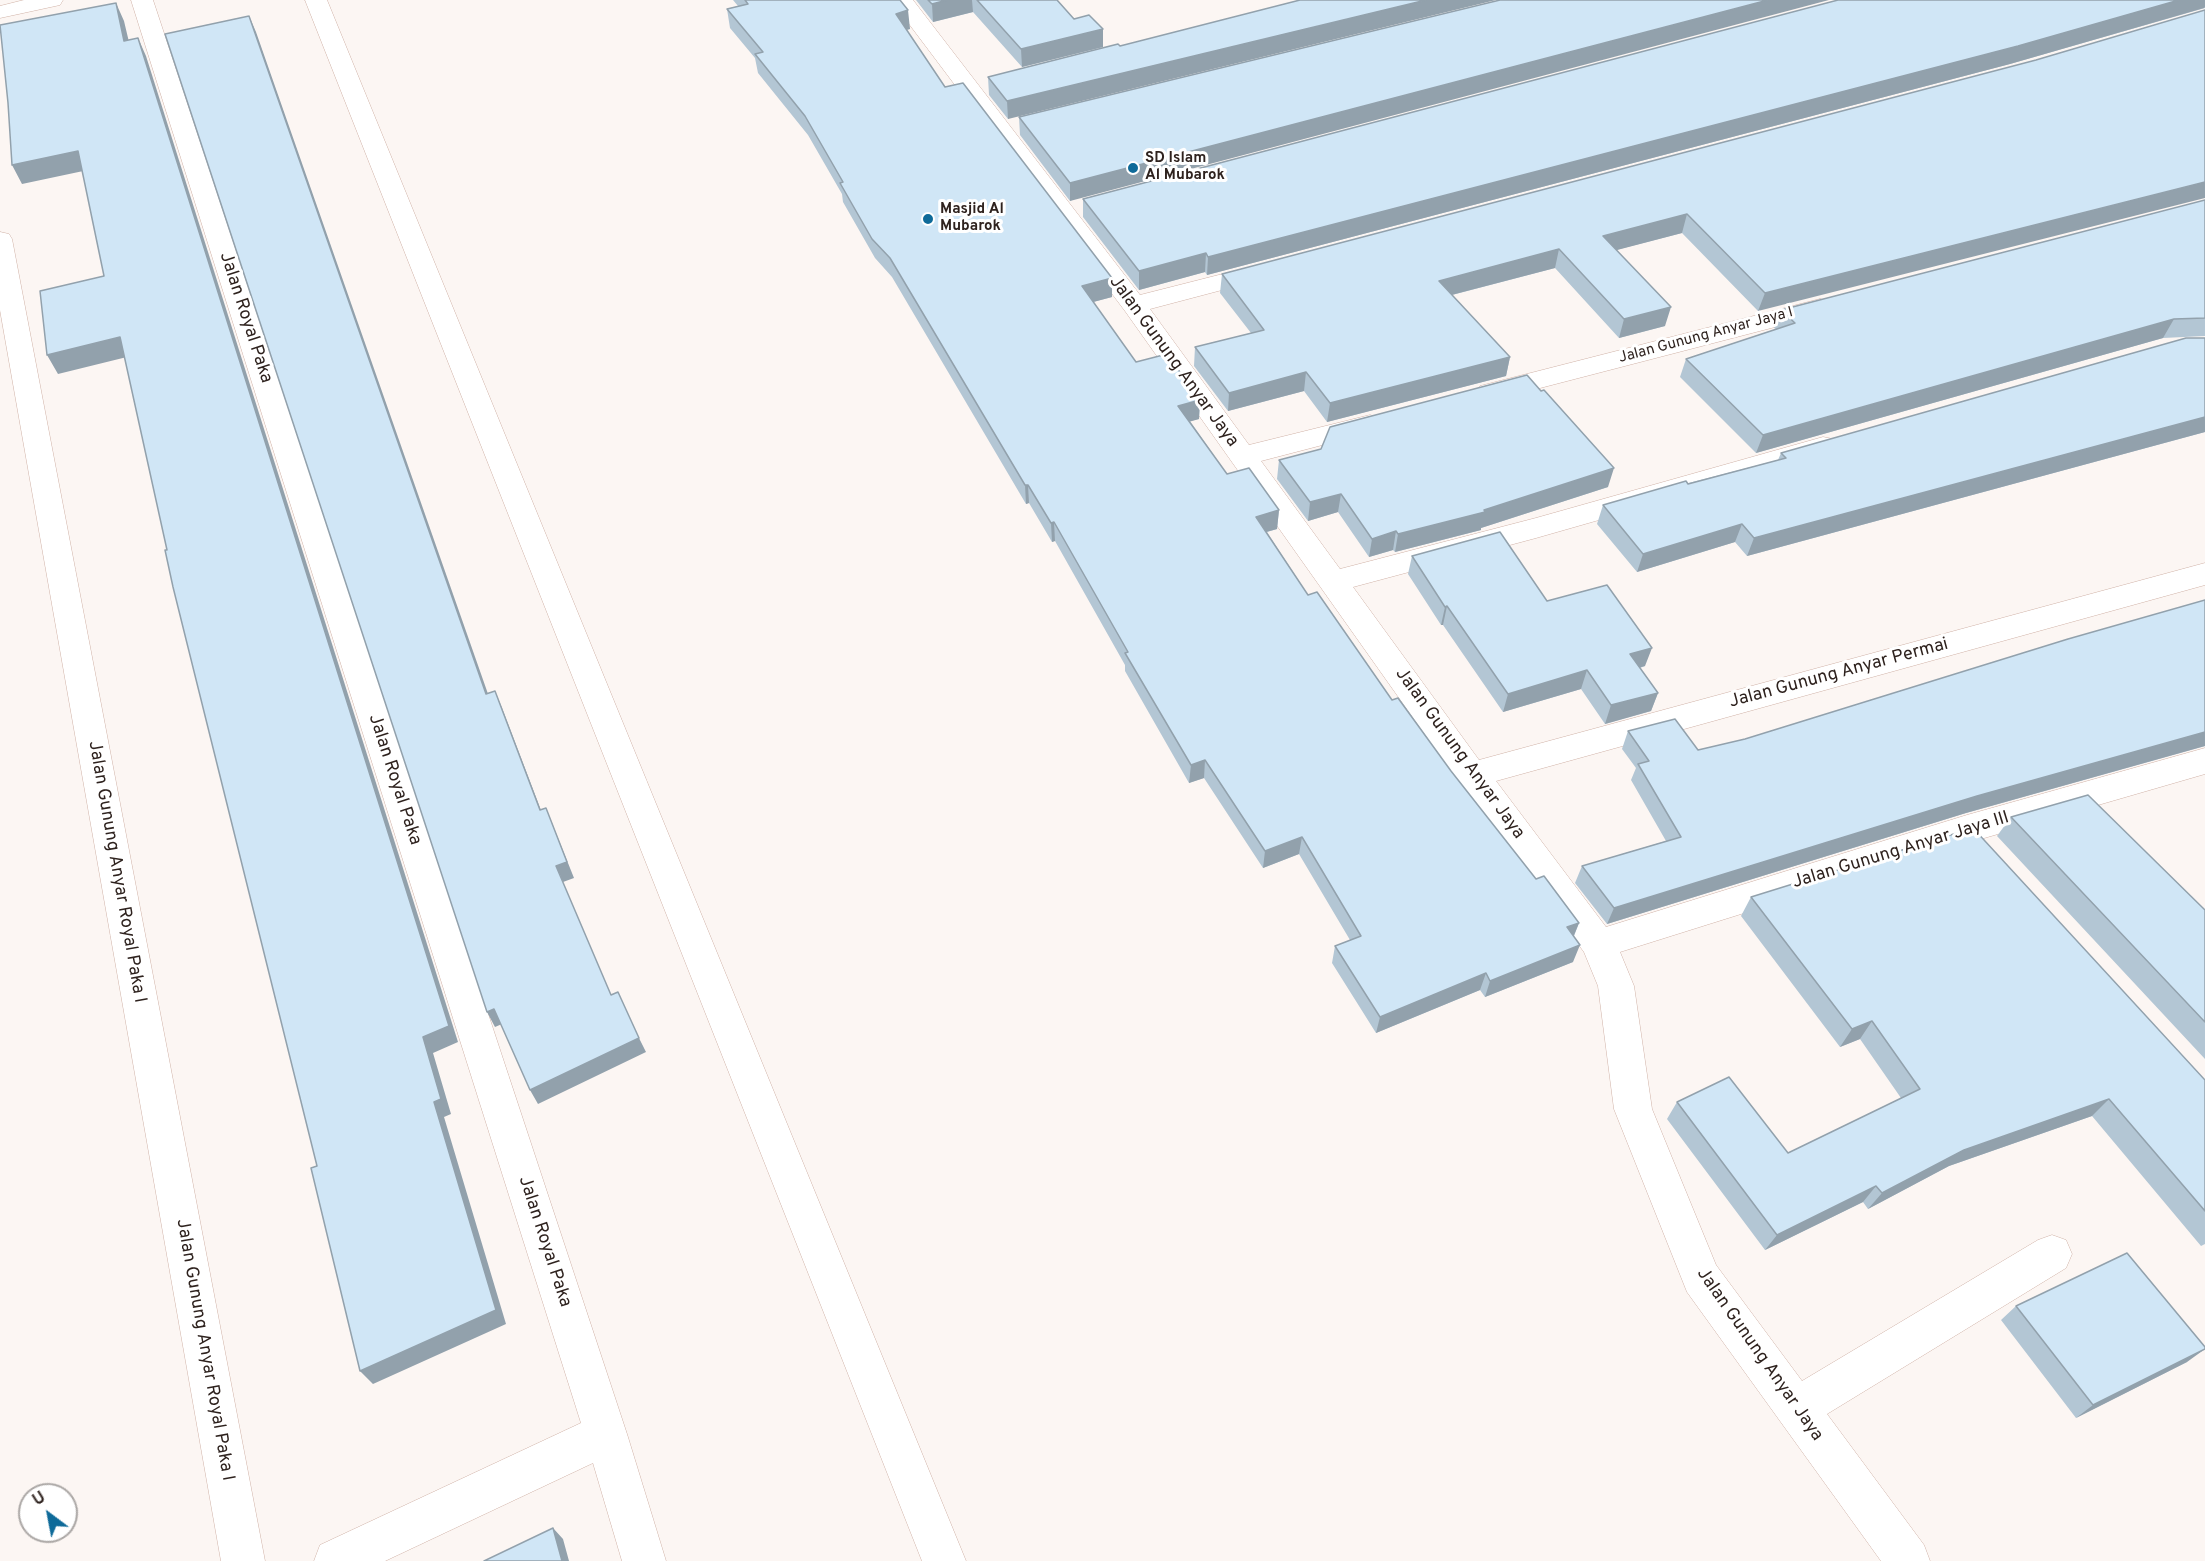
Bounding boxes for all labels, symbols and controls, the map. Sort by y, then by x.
place label: SD Islam Al Mubarok [1145,150,1225,185]
marker: SD Islam Al Mubarok [1126,161,1140,175]
place label: Masjid Al Mubarok [940,201,1004,236]
marker: Masjid Al Mubarok [921,212,935,226]
street label: Jalan Royal Paka [214,250,276,386]
street label: Jalan Gunung Anyar Jaya [1104,272,1242,452]
street label: Jalan Gunung Anyar Jaya I [1617,304,1795,368]
street label: Jalan Gunung Anyar Permai [1727,634,1951,714]
street label: Jalan Gunung Anyar Jaya [1390,664,1528,844]
street label: Jalan Royal Paka [363,712,425,848]
street label: Jalan Gunung Anyar Royal Paka I [82,739,150,1005]
street label: Jalan Gunung Anyar Jaya III [1790,808,2012,894]
street label: Jalan Royal Paka [513,1174,575,1310]
street label: Jalan Gunung Anyar Royal Paka I [170,1217,238,1483]
street label: Jalan Gunung Anyar Jaya [1691,1264,1827,1446]
north arrow [18,1483,78,1543]
text: U [29,1488,50,1511]

